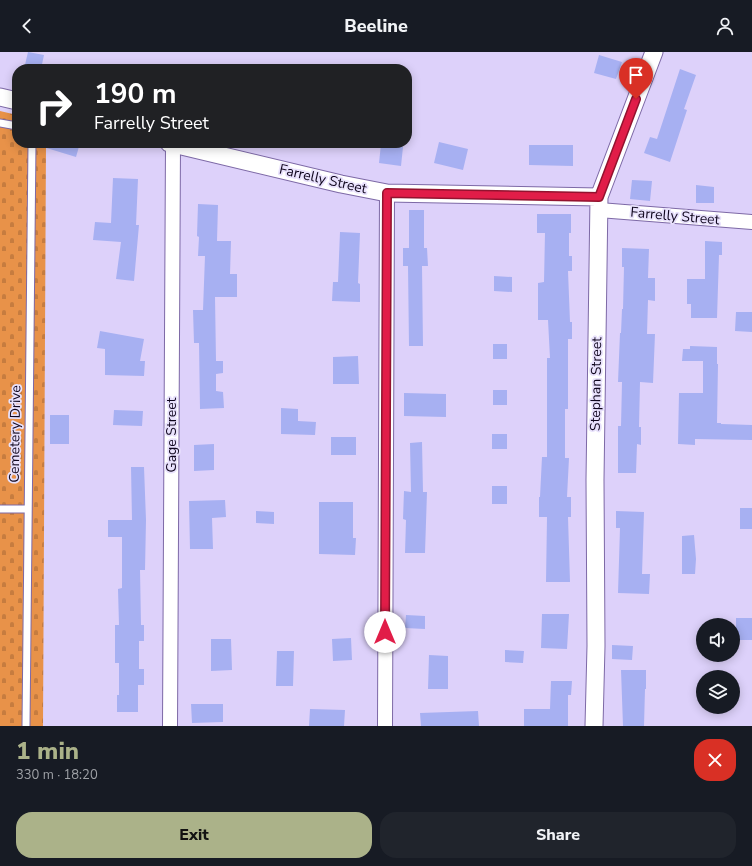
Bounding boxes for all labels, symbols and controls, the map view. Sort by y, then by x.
text: Beeline [344,14,408,38]
icon: back [16,15,38,37]
icon: person [714,15,736,37]
pin [619,58,653,99]
icon: arrive [625,64,647,86]
text: 190 m [94,75,177,113]
icon: right [28,80,80,132]
text: Farrelly Street [94,111,209,135]
street label: Farrelly Street [277,160,369,198]
street label: Farrelly Street [630,203,720,229]
street label: Stephan Street [586,337,606,431]
street label: Cemetery Drive [5,385,25,483]
street label: Gage Street [162,397,181,473]
position arrow [364,611,406,653]
map controls [696,618,740,714]
button: sound [696,618,740,662]
button: layers [696,670,740,714]
text: 1 min [16,735,79,767]
button: close [694,739,736,781]
text: 330 m · 18:20 [16,766,98,784]
button: Exit [16,812,372,858]
button: Share [380,812,736,858]

